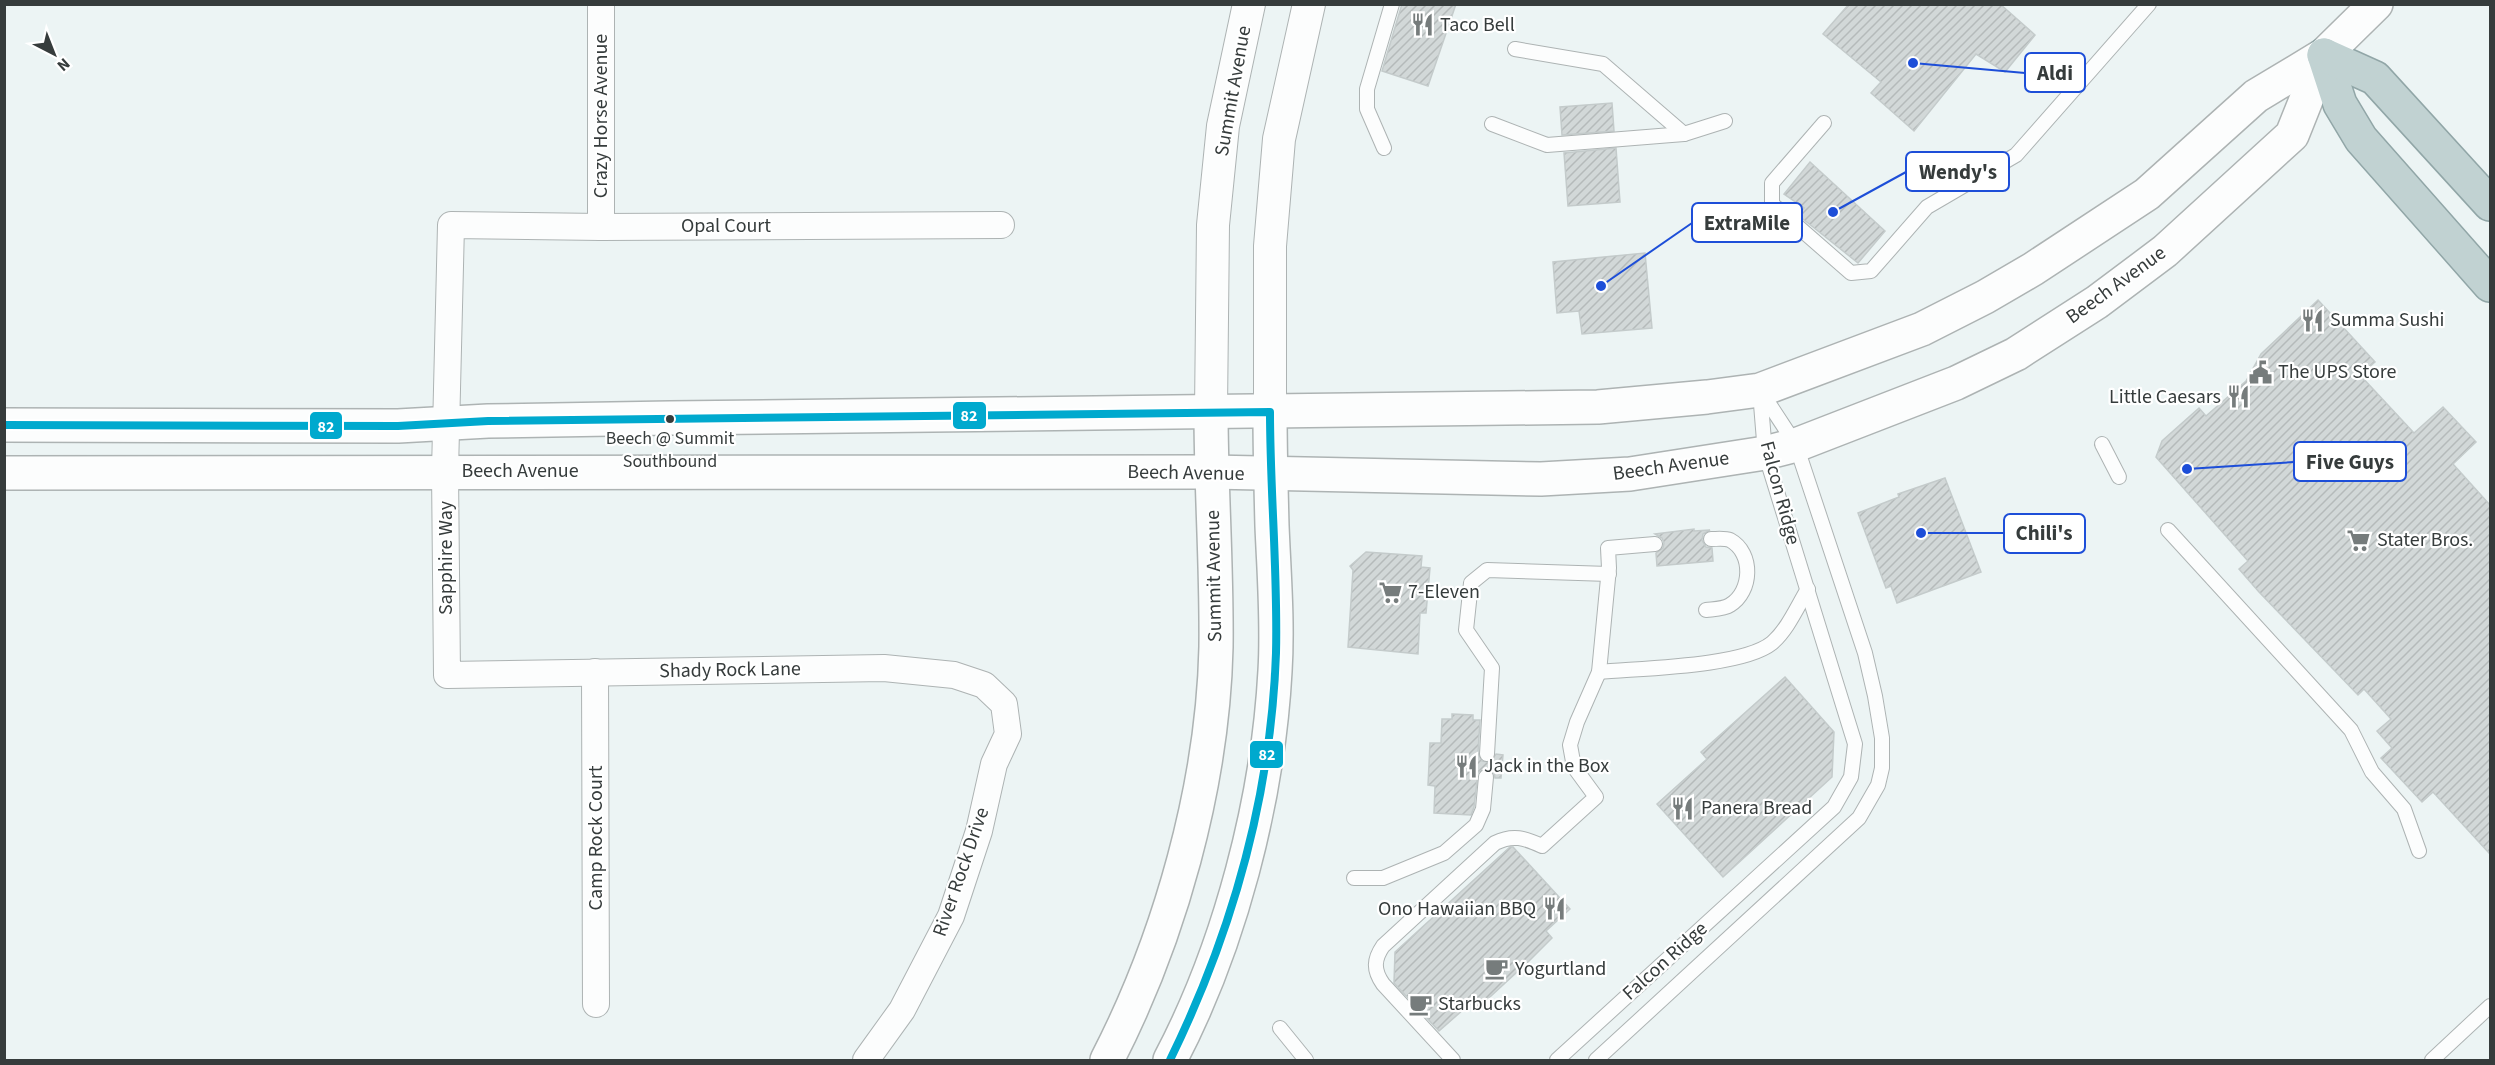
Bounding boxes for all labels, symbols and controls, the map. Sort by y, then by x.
place label: Taco Bell [1440,11,1515,39]
restaurant icon: Taco Bell [1409,12,1435,38]
street label: Summit Avenue [1208,23,1258,158]
north arrow [24,24,84,84]
street label: Crazy Horse Avenue [587,34,615,198]
text: N [52,53,75,76]
callout: Aldi [2025,53,2085,92]
text: Aldi [2036,58,2073,88]
callout: Wendy's [1906,152,2009,191]
text: Wendy's [1919,157,1997,187]
callout: ExtraMile [1692,203,1802,242]
text: ExtraMile [1704,208,1790,238]
street label: Opal Court [681,212,771,240]
street label: Beech Avenue [2060,239,2172,331]
place label: Summa Sushi [2330,306,2445,334]
restaurant icon: Summa Sushi [2299,307,2325,333]
place label: The UPS Store [2278,358,2396,386]
public building icon: The UPS Store [2247,359,2273,385]
place label: Little Caesars [2109,383,2221,411]
restaurant icon: Little Caesars [2226,384,2252,410]
line badge: 82 [952,401,987,430]
text: 82 [961,405,977,427]
line badge: 82 [309,411,343,440]
marker: Beech @ Summit Southbound [664,413,676,425]
text: 82 [318,416,334,438]
place label: Beech @ Summit Southbound [606,426,734,474]
street label: Falcon Ridge [1753,438,1807,548]
callout: Five Guys [2294,442,2406,481]
street label: Beech Avenue [1611,444,1731,488]
text: Five Guys [2306,447,2394,477]
street label: Beech Avenue [461,457,579,485]
street label: Beech Avenue [1127,458,1245,488]
street label: Sapphire Way [432,500,460,615]
street label: Summit Avenue [1199,510,1229,642]
callout: Chili's [2004,514,2085,553]
text: Chili's [2016,518,2073,548]
place label: Stater Bros. [2377,526,2473,554]
supermarket icon: Stater Bros. [2346,527,2372,553]
place label: 7-Eleven [1408,578,1480,606]
supermarket icon: 7-Eleven [1377,579,1403,605]
street label: Shady Rock Lane [659,655,801,685]
line badge: 82 [1249,740,1284,769]
text: 82 [1259,744,1275,766]
place label: Jack in the Box [1484,752,1609,780]
restaurant icon: Jack in the Box [1453,753,1479,779]
street label: Camp Rock Court [582,765,610,911]
place label: Panera Bread [1701,794,1812,822]
restaurant icon: Panera Bread [1670,795,1696,821]
street label: River Rock Drive [926,804,996,940]
place label: Ono Hawaiian BBQ [1378,895,1536,923]
restaurant icon: Ono Hawaiian BBQ [1541,896,1567,922]
street label: Falcon Ridge [1616,915,1714,1007]
place label: Yogurtland [1514,955,1606,983]
cafe icon: Yogurtland [1484,956,1510,982]
place label: Starbucks [1438,990,1521,1018]
cafe icon: Starbucks [1407,991,1433,1017]

